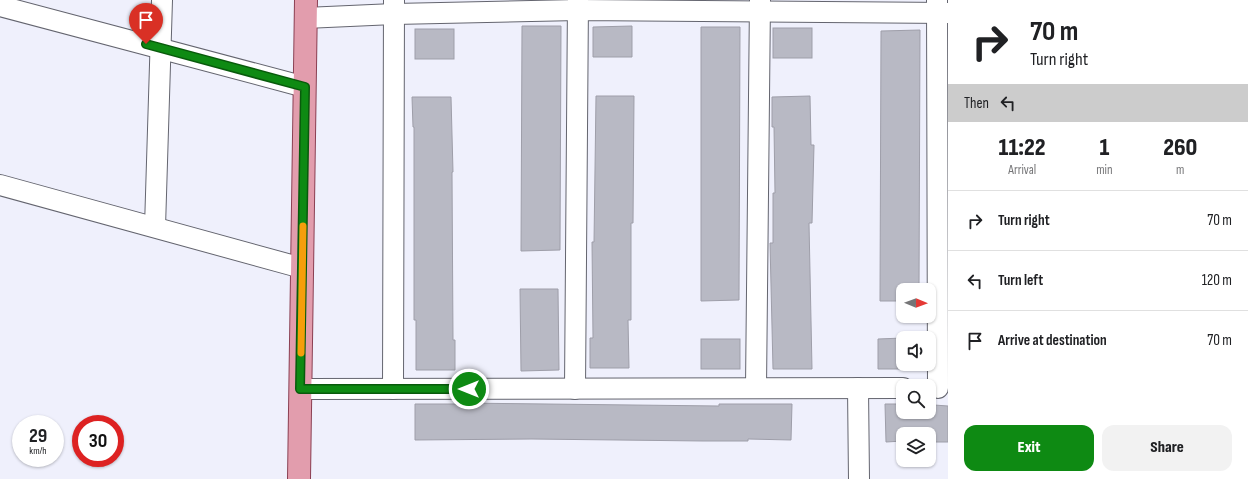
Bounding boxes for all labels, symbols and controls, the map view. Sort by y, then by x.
pin [129,3,163,44]
icon: arrive [135,9,157,31]
text: 70 m [1030,15,1078,48]
icon: right [964,16,1016,68]
text: Turn right [1030,49,1088,70]
icon: left [997,92,1019,114]
text: Then [964,94,989,113]
text: 11:22 [999,133,1046,162]
text: 1 [1099,133,1109,162]
text: 260 [1163,133,1197,162]
text: Arrival [1008,162,1036,178]
text: min [1096,162,1113,178]
text: m [1176,162,1184,178]
icon: right [964,210,986,232]
text: Turn right [998,211,1050,230]
text: 70 m [1207,211,1232,230]
icon: left [964,270,986,292]
text: Turn left [998,271,1043,290]
text: 120 m [1202,271,1232,290]
north arrow [896,283,936,323]
map controls [896,283,936,467]
icon: arrive [964,330,986,352]
button: sound [896,331,936,371]
text: Arrive at destination [998,331,1107,350]
text: 70 m [1207,331,1232,350]
position arrow [448,368,490,410]
button: search [896,379,936,419]
speed limit sign: 30 [72,415,124,467]
text: 29 [29,424,47,448]
button: Exit [964,425,1094,471]
button: Share [1102,425,1232,471]
button: layers [896,427,936,467]
text: km/h [29,445,47,457]

